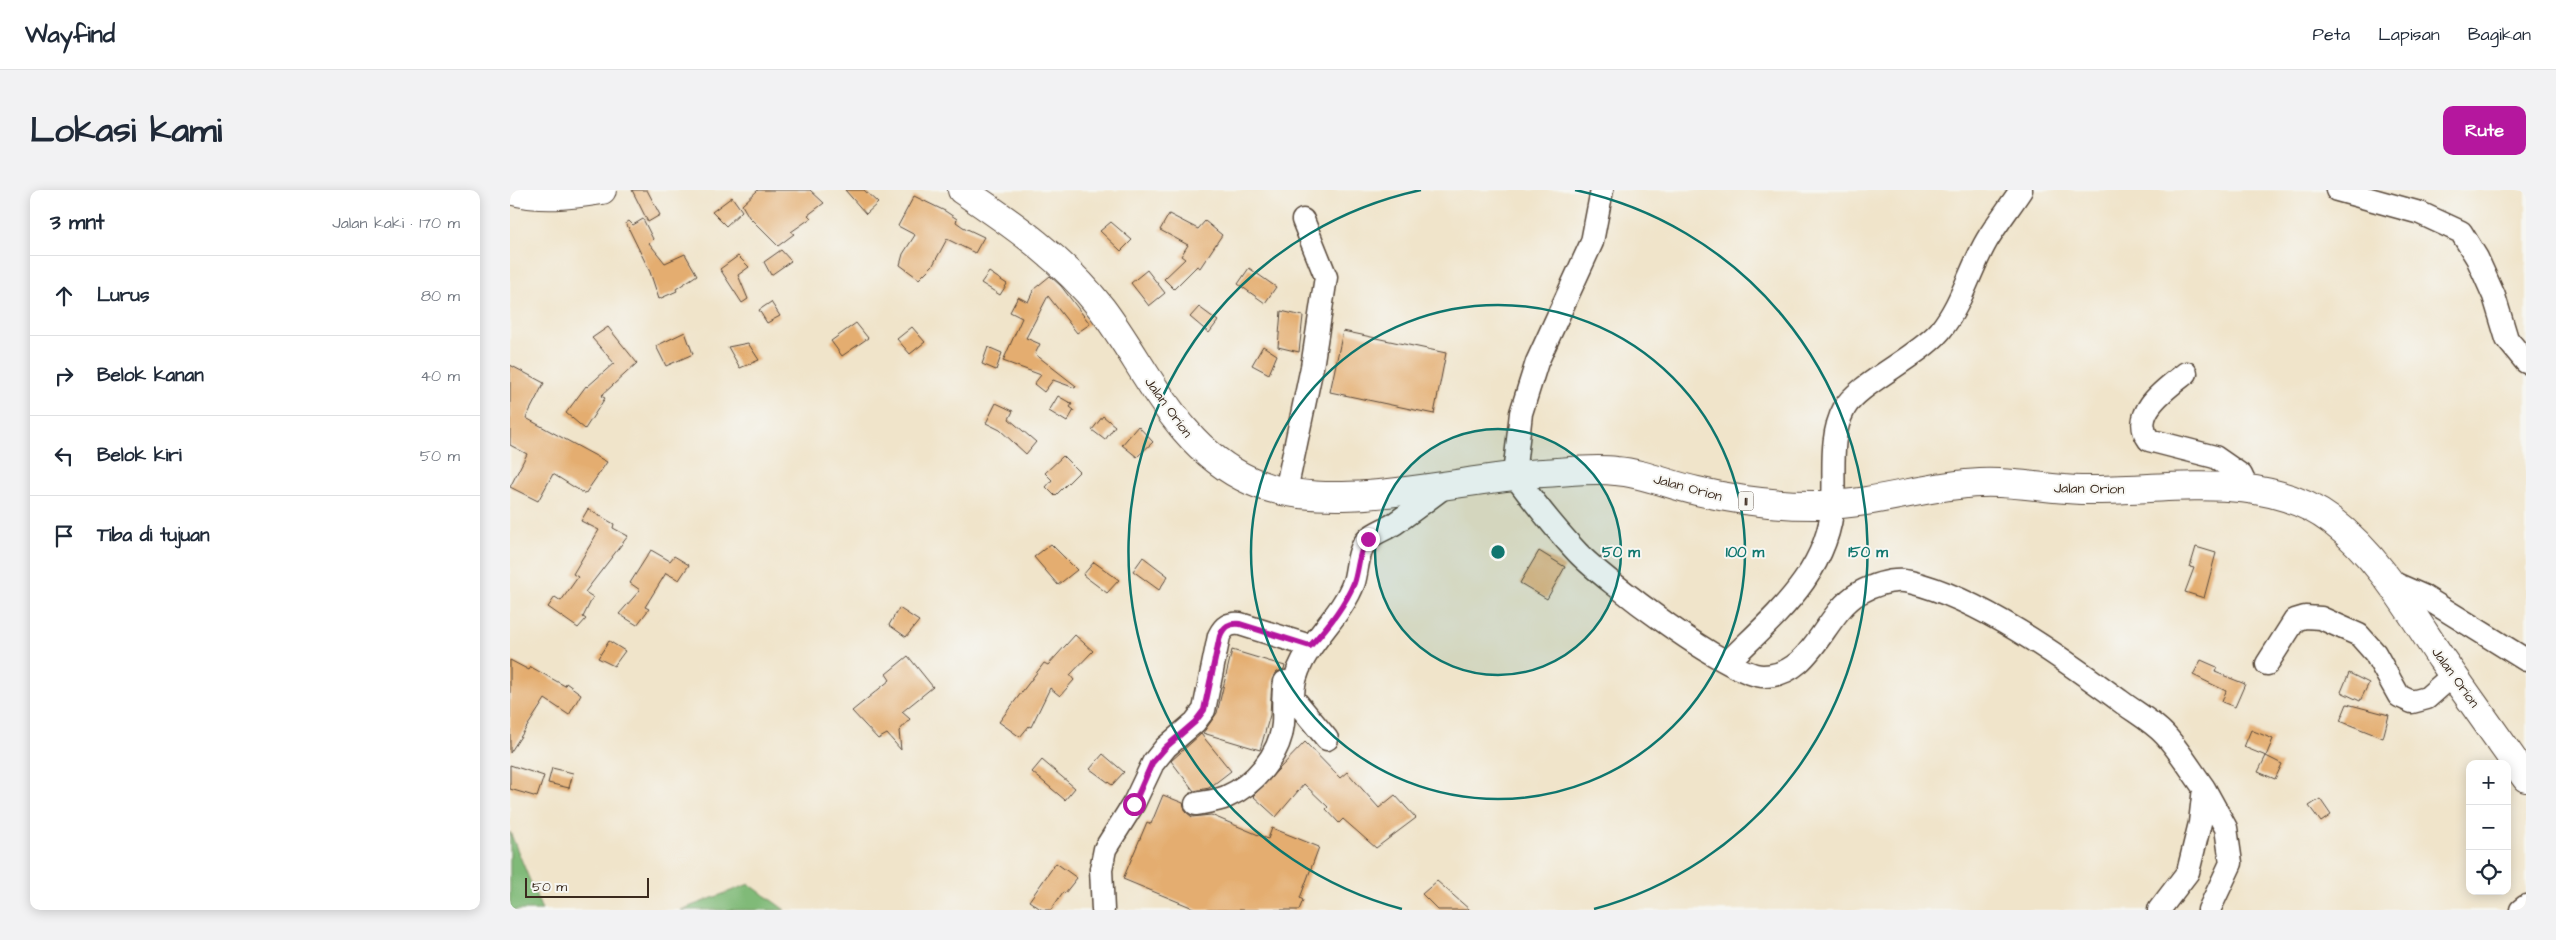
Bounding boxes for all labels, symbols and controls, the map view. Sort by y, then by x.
text: Wayfind [25,18,115,52]
text: Peta [2313,22,2350,47]
text: Lapisan [2378,22,2440,47]
text: Bagikan [2468,22,2531,47]
text: Lokasi kami [30,106,222,155]
button: Rute [2443,106,2526,155]
text: 3 mnt [50,208,104,237]
text: Jalan kaki · 170 m [332,212,460,234]
icon: ahead [50,282,78,310]
text: Lurus [97,282,149,309]
text: 80 m [421,285,460,307]
icon: right [50,362,78,390]
text: Belok kanan [97,362,204,389]
text: 40 m [420,365,460,387]
street label: Jalan Orion [1139,373,1197,442]
icon: left [50,442,78,470]
text: Belok kiri [97,442,182,469]
text: 50 m [420,445,460,467]
street label: Jalan Orion [1651,469,1724,507]
street label: Jalan Orion [2054,478,2124,500]
road number: 11 [1738,492,1754,511]
icon: arrive [50,522,78,550]
text: Tiba di tujuan [97,522,209,549]
route end [1357,528,1380,551]
text: 50 m [1602,542,1640,563]
text: 100 m [1726,542,1765,563]
text: 150 m [1848,542,1888,563]
centre of rings [1489,543,1507,561]
street label: Jalan Orion [2426,643,2484,712]
map controls [2466,760,2511,895]
button: + [2466,760,2511,805]
route start [1123,793,1146,816]
button: − [2466,805,2511,850]
button: locate [2466,850,2511,895]
scale bar [525,875,649,898]
text: 50 m [532,877,567,897]

